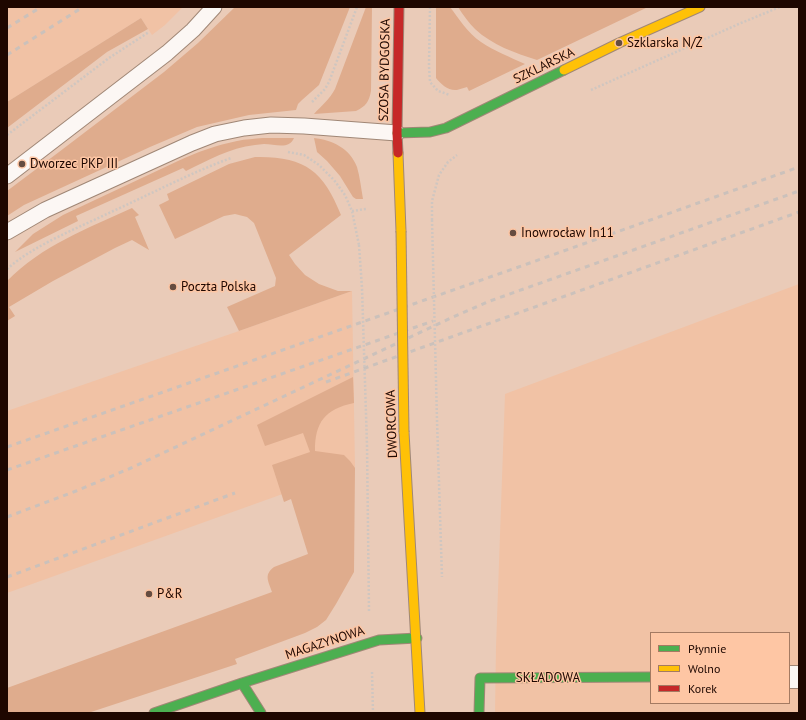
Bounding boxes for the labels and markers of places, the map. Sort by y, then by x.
place label: Szklarska N/Ż [627,35,703,51]
marker: Szklarska N/Ż [614,38,624,48]
place label: Dworzec PKP III [30,156,118,172]
marker: Dworzec PKP III [17,159,27,169]
place label: Inowrocław In11 [521,225,614,241]
marker: Inowrocław In11 [508,228,518,238]
place label: Poczta Polska [181,279,256,295]
marker: Poczta Polska [168,282,178,292]
place label: P&R [157,586,183,602]
marker: P&R [144,589,154,599]

